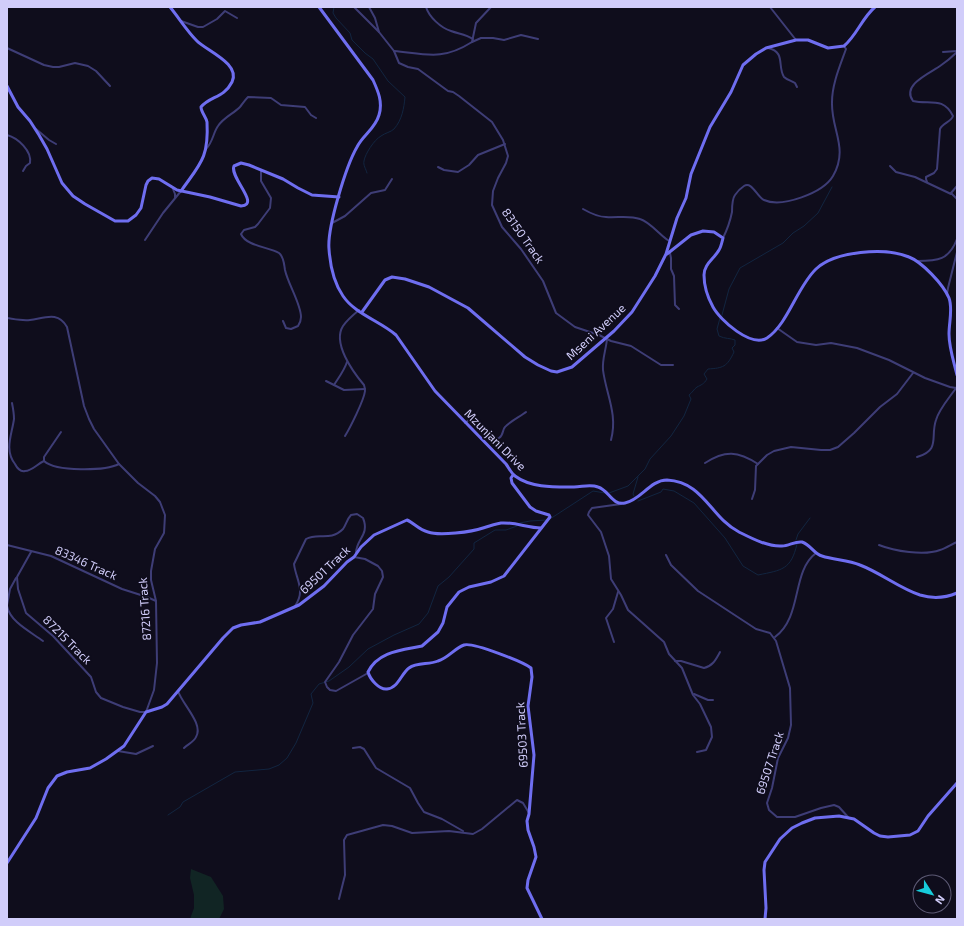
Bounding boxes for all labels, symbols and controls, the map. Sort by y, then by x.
street label: 83150 Track [500,205,548,266]
street label: Mseni Avenue [563,300,628,362]
street label: Mzunjani Drive [461,406,529,474]
street label: 83346 Track [53,542,120,582]
street label: 69501 Track [296,542,352,596]
street label: 87216 Track [135,577,153,641]
street label: 87215 Track [40,612,95,667]
street label: 69503 Track [512,702,530,768]
street label: 69507 Track [752,730,786,796]
north arrow [912,874,952,914]
text: N [933,893,948,907]

